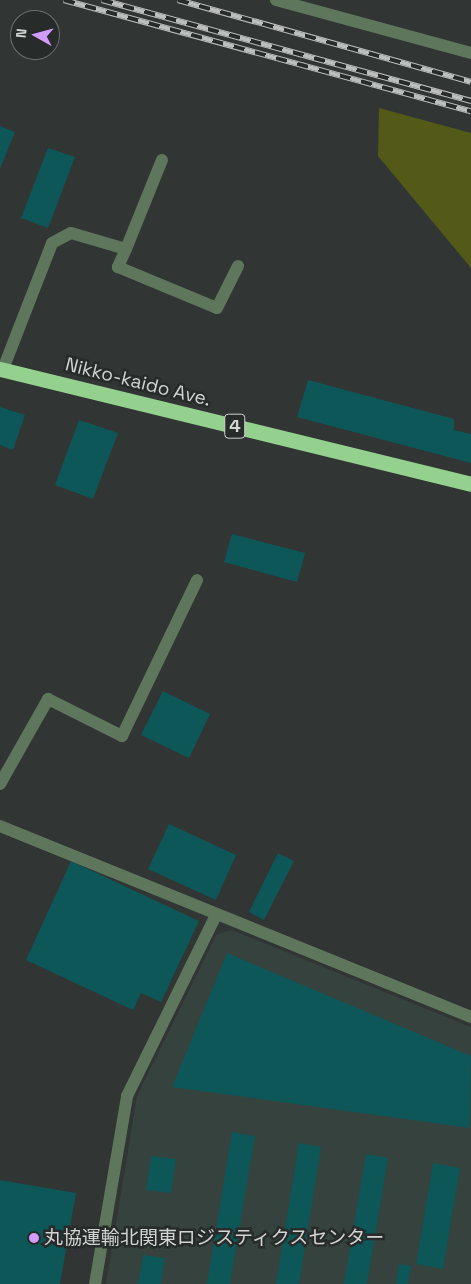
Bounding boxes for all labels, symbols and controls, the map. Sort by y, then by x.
north arrow [10,10,60,60]
text: N [12,28,31,39]
street label: Nikko-kaido Ave. [63,353,213,411]
road number: 4 [224,411,246,442]
place label: 丸協運輸北関東ロジスティクスセンター [44,1227,386,1249]
marker: 丸協運輸北関東ロジスティクスセンター [28,1232,40,1244]

